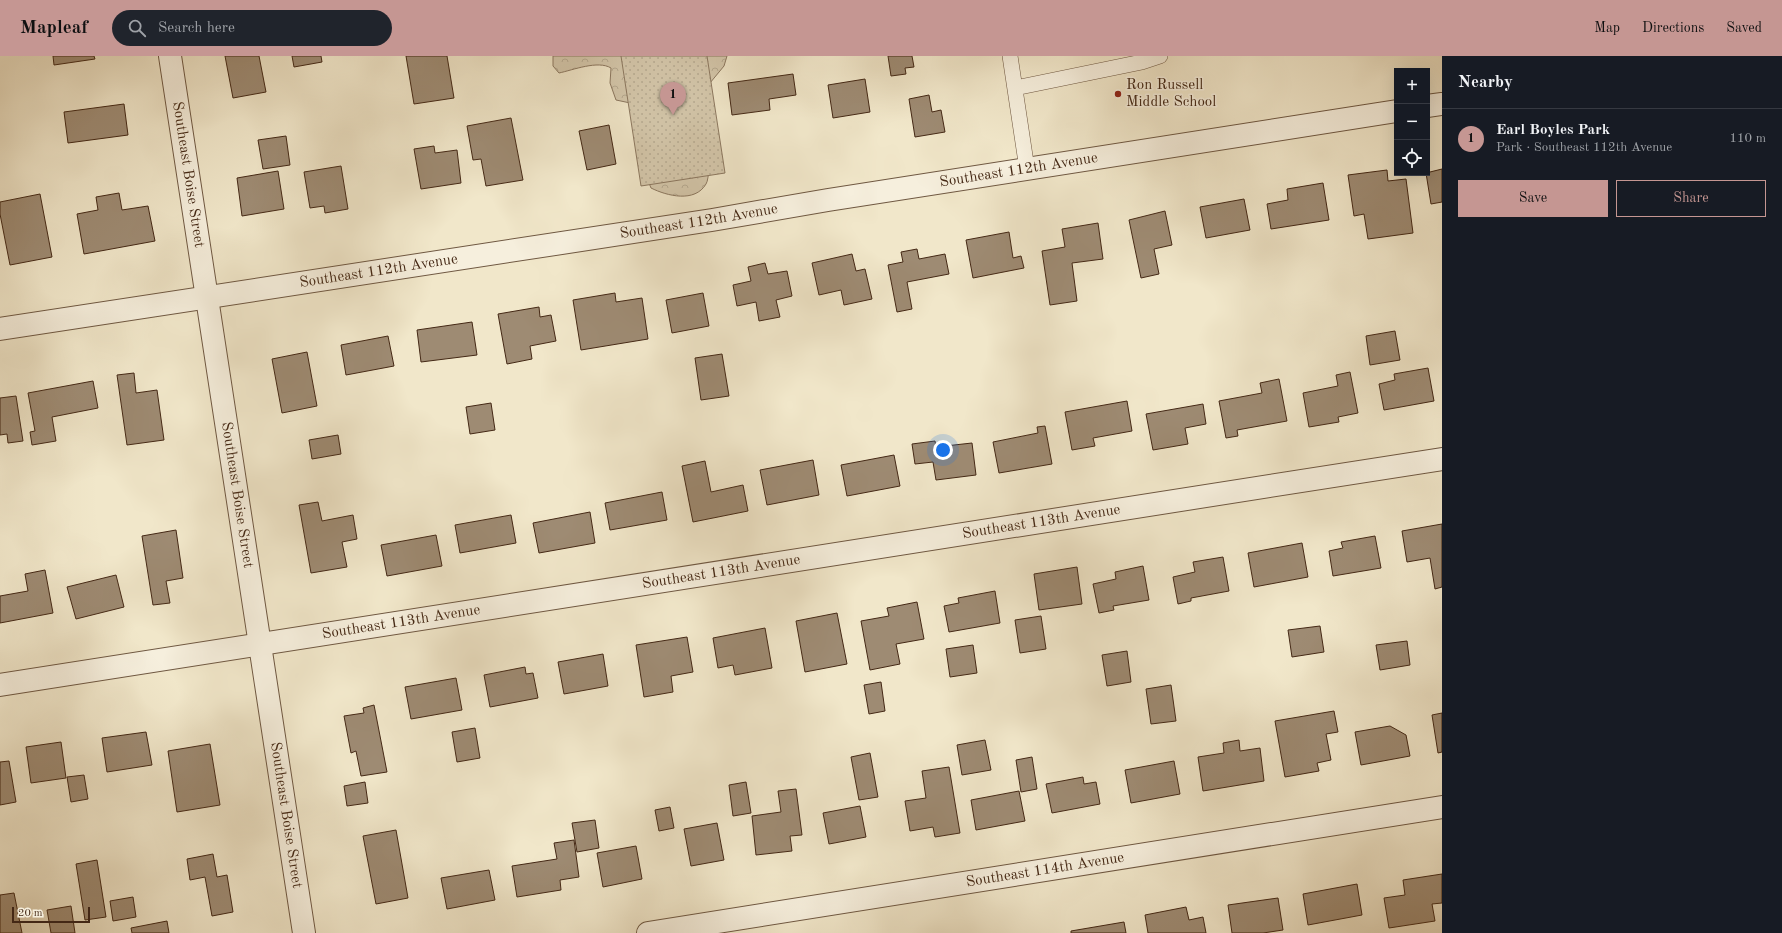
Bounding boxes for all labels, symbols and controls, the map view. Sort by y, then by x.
search box [112,10,392,46]
icon: search [126,17,148,39]
text: Mapleaf [20,19,88,38]
text: Search here [158,21,235,36]
text: Map [1594,21,1620,35]
text: Directions [1642,21,1704,35]
text: Saved [1726,21,1762,35]
map controls [1394,68,1430,176]
button: + [1394,68,1430,104]
text: Nearby [1458,74,1513,91]
place label: Ron Russell Middle School [1126,78,1216,110]
pin: 1 [660,82,686,115]
marker: Ron Russell Middle School [1113,89,1123,99]
street label: Southeast Boise Street [170,100,207,249]
button: − [1394,104,1430,140]
text: Earl Boyles Park [1496,123,1610,138]
text: 1 [1467,132,1475,145]
text: 110 m [1729,132,1766,145]
button: locate [1394,140,1430,176]
text: Park · Southeast 112th Avenue [1496,141,1672,154]
street label: Southeast 112th Avenue [938,150,1099,190]
button: Save [1458,180,1608,217]
button: Share [1616,180,1766,217]
street label: Southeast 112th Avenue [619,201,779,242]
street label: Southeast 112th Avenue [298,252,459,291]
street label: Southeast Boise Street [218,421,256,569]
your location [933,440,953,460]
street label: Southeast 113th Avenue [961,502,1122,542]
street label: Southeast 113th Avenue [641,552,801,592]
street label: Southeast 113th Avenue [321,602,481,642]
street label: Southeast Boise Street [267,741,305,889]
street label: Southeast 114th Avenue [965,850,1125,890]
scale bar [12,905,90,924]
text: 20 m [18,908,43,919]

